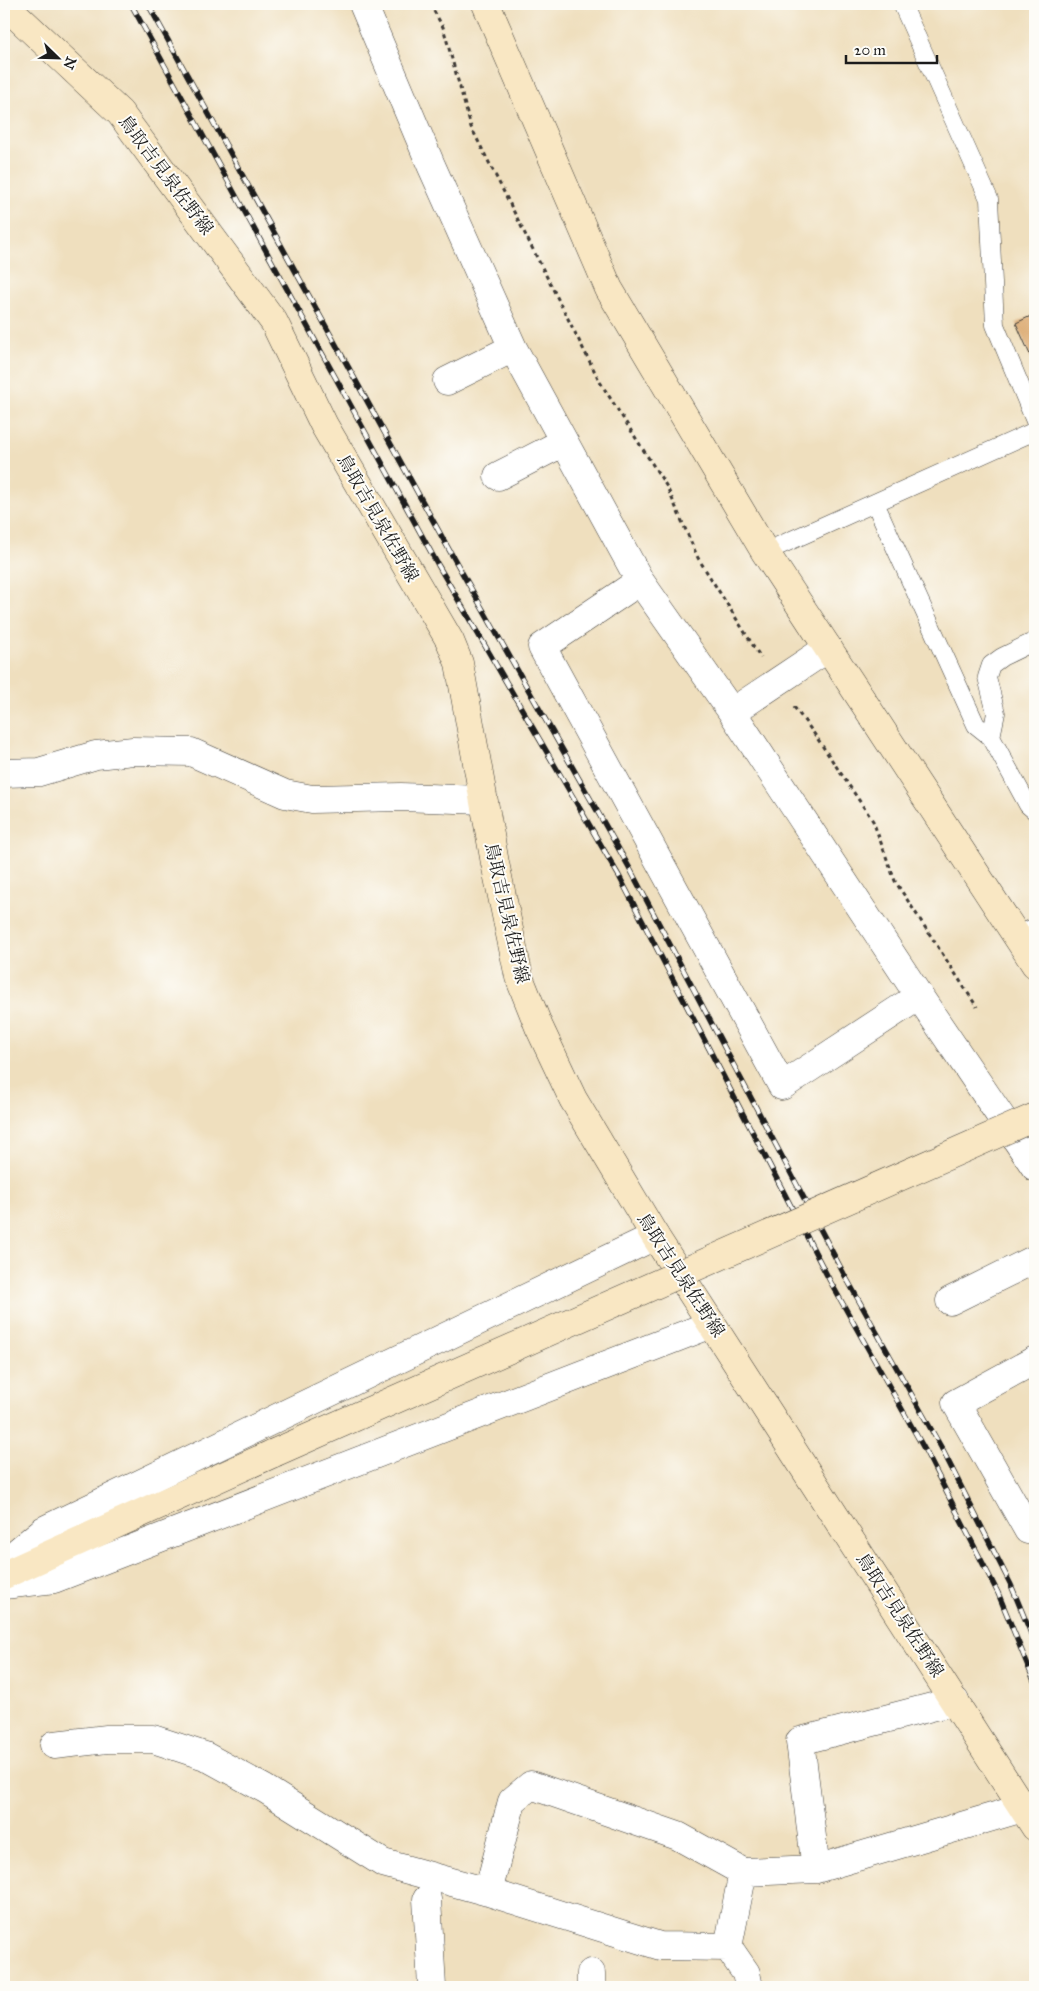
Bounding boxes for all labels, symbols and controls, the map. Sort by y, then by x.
north arrow [32,32,82,82]
scale bar [846,32,938,64]
text: 20 m [854,41,886,59]
text: N [59,54,80,72]
street label: 鳥取吉見泉佐野線 [114,111,218,239]
street label: 鳥取吉見泉佐野線 [332,450,424,586]
street label: 鳥取吉見泉佐野線 [480,840,534,986]
street label: 鳥取吉見泉佐野線 [633,1209,729,1341]
street label: 鳥取吉見泉佐野線 [852,1549,948,1681]

